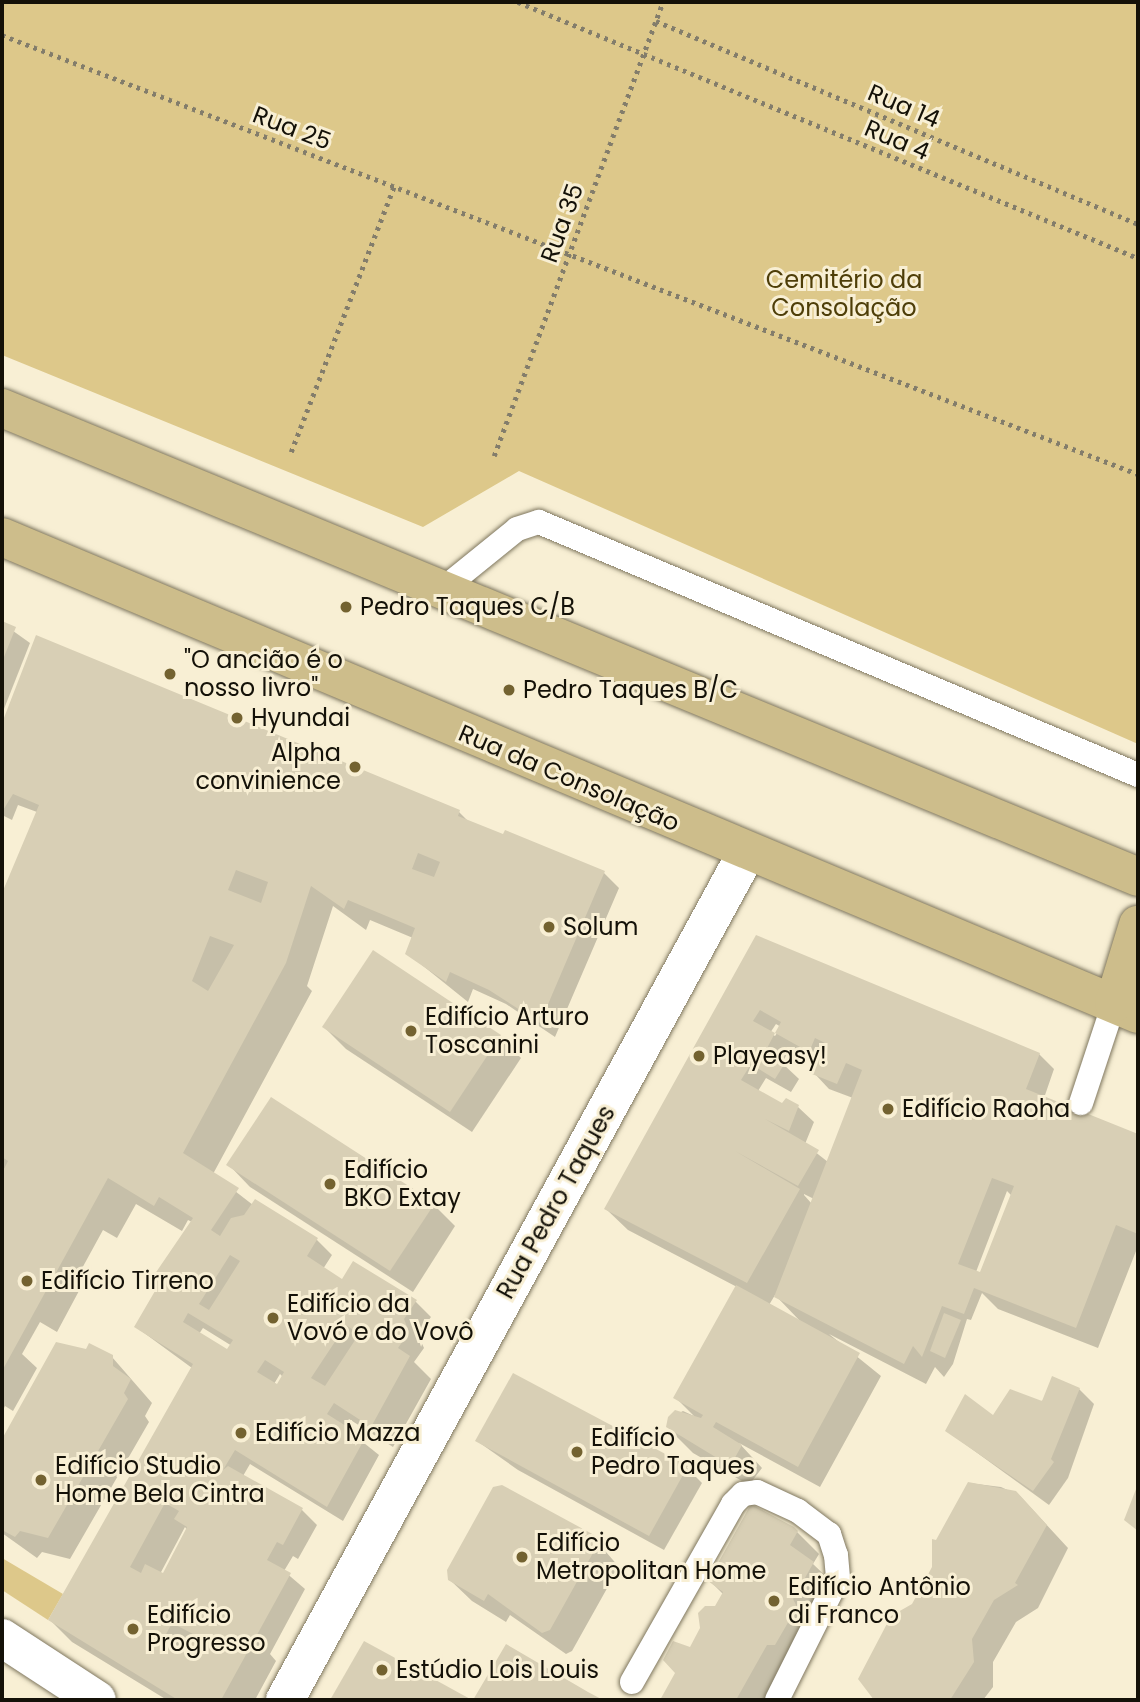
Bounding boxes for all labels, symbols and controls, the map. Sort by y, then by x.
street label: Rua 14 [864,78,944,134]
street label: Rua 25 [249,100,335,156]
street label: Rua 4 [860,114,934,166]
street label: Rua 35 [534,180,590,266]
park label: Cemitério da Consolação [766,266,922,322]
place label: Pedro Taques C/B [360,593,575,621]
marker: Pedro Taques C/B [338,599,354,615]
place label: "O ancião é o nosso livro" [184,646,343,702]
marker: "O ancião é o nosso livro" [162,666,178,682]
place label: Pedro Taques B/C [523,676,738,704]
marker: Pedro Taques B/C [501,682,517,698]
place label: Hyundai [251,704,350,732]
marker: Hyundai [229,710,245,726]
street label: Rua da Consolação [454,718,684,838]
place label: Alpha convinience [195,739,341,795]
marker: Alpha convinience [347,759,363,775]
place label: Solum [563,913,638,941]
marker: Solum [541,919,557,935]
place label: Edifício Arturo Toscanini [425,1003,589,1059]
marker: Edifício Arturo Toscanini [403,1023,419,1039]
place label: Playeasy! [713,1042,827,1070]
marker: Playeasy! [691,1048,707,1064]
place label: Edifício Raoha [902,1095,1070,1123]
street label: Rua Pedro Taques [491,1100,621,1304]
marker: Edifício Raoha [880,1101,896,1117]
place label: Edifício BKO Extay [344,1156,461,1212]
marker: Edifício BKO Extay [322,1176,338,1192]
place label: Edifício Tirreno [41,1267,214,1295]
marker: Edifício Tirreno [19,1273,35,1289]
place label: Edifício da Vovó e do Vovô [287,1290,474,1346]
marker: Edifício da Vovó e do Vovô [265,1310,281,1326]
place label: Edifício Mazza [255,1419,420,1447]
place label: Edifício Pedro Taques [591,1424,755,1480]
marker: Edifício Mazza [233,1425,249,1441]
marker: Edifício Pedro Taques [569,1444,585,1460]
place label: Edifício Studio Home Bela Cintra [55,1452,265,1508]
marker: Edifício Studio Home Bela Cintra [33,1472,49,1488]
place label: Edifício Metropolitan Home [536,1529,766,1585]
marker: Edifício Metropolitan Home [514,1549,530,1565]
place label: Edifício Antônio di Franco [788,1573,971,1629]
marker: Edifício Antônio di Franco [766,1593,782,1609]
place label: Edifício Progresso [147,1601,266,1657]
marker: Edifício Progresso [125,1621,141,1637]
place label: Estúdio Lois Louis [396,1656,599,1684]
marker: Estúdio Lois Louis [374,1662,390,1678]

